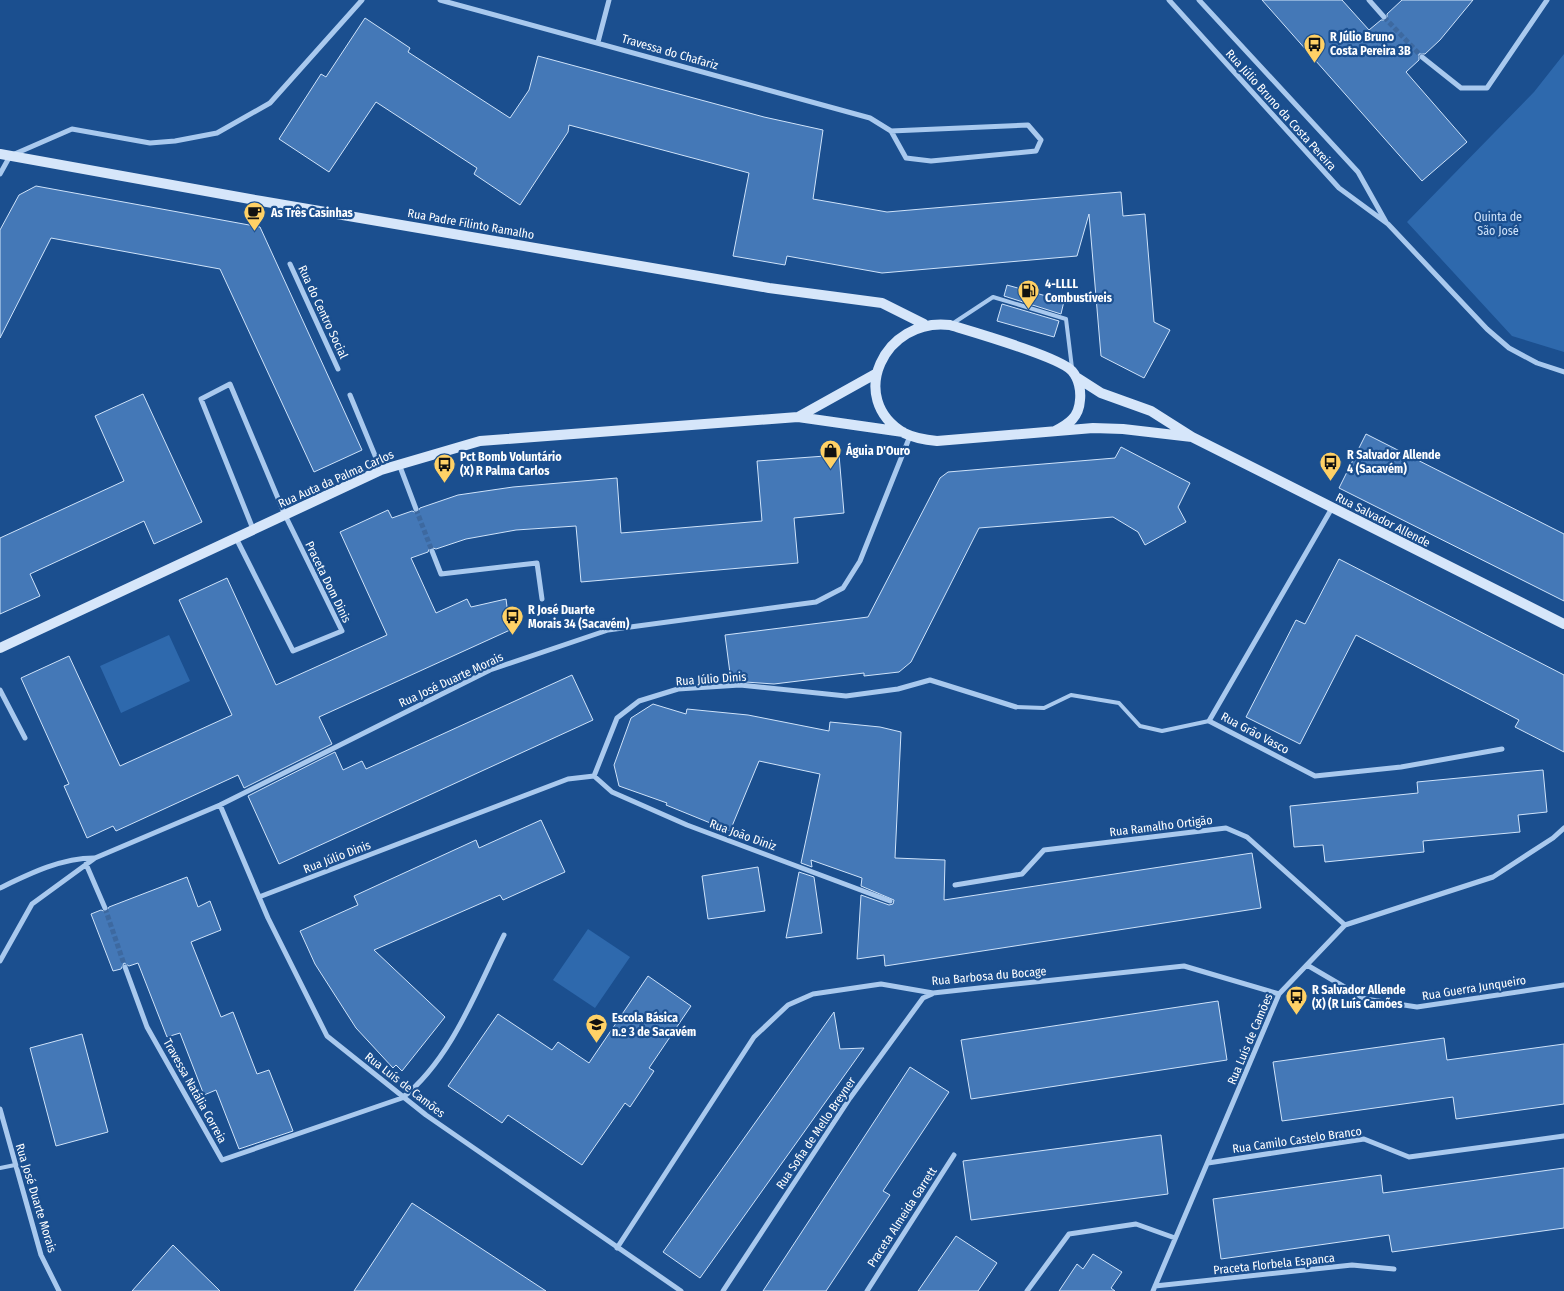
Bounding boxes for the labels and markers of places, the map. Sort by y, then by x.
place label: R Júlio Bruno Costa Pereira 3B [1330,30,1411,58]
bus stop icon: R Júlio Bruno Costa Pereira 3B [1302,32,1326,63]
cafe icon: As Três Casinhas [243,201,267,232]
place label: As Três Casinhas [270,206,354,220]
place label: 4-LLLL Combustíveis [1045,277,1113,305]
fuel station icon: 4-LLLL Combustíveis [1017,279,1041,310]
shop icon: Águia D'Ouro [818,439,842,470]
place label: Águia D'Ouro [845,442,911,458]
place label: R Salvador Allende 4 (Sacavém) [1347,448,1441,476]
place label: Pct Bomb Voluntário (X) R Palma Carlos [460,450,562,478]
bus stop icon: R Salvador Allende 4 (Sacavém) [1319,450,1343,481]
bus stop icon: Pct Bomb Voluntário (X) R Palma Carlos [432,452,456,483]
place label: R José Duarte Morais 34 (Sacavém) [528,603,630,631]
bus stop icon: R José Duarte Morais 34 (Sacavém) [500,605,524,636]
place label: R Salvador Allende (X) (R Luís Camões [1312,983,1406,1011]
bus stop icon: R Salvador Allende (X) (R Luís Camões [1284,985,1308,1016]
place label: Escola Básica n.º 3 de Sacavém [612,1011,696,1039]
school or university icon: Escola Básica n.º 3 de Sacavém [584,1013,608,1044]

